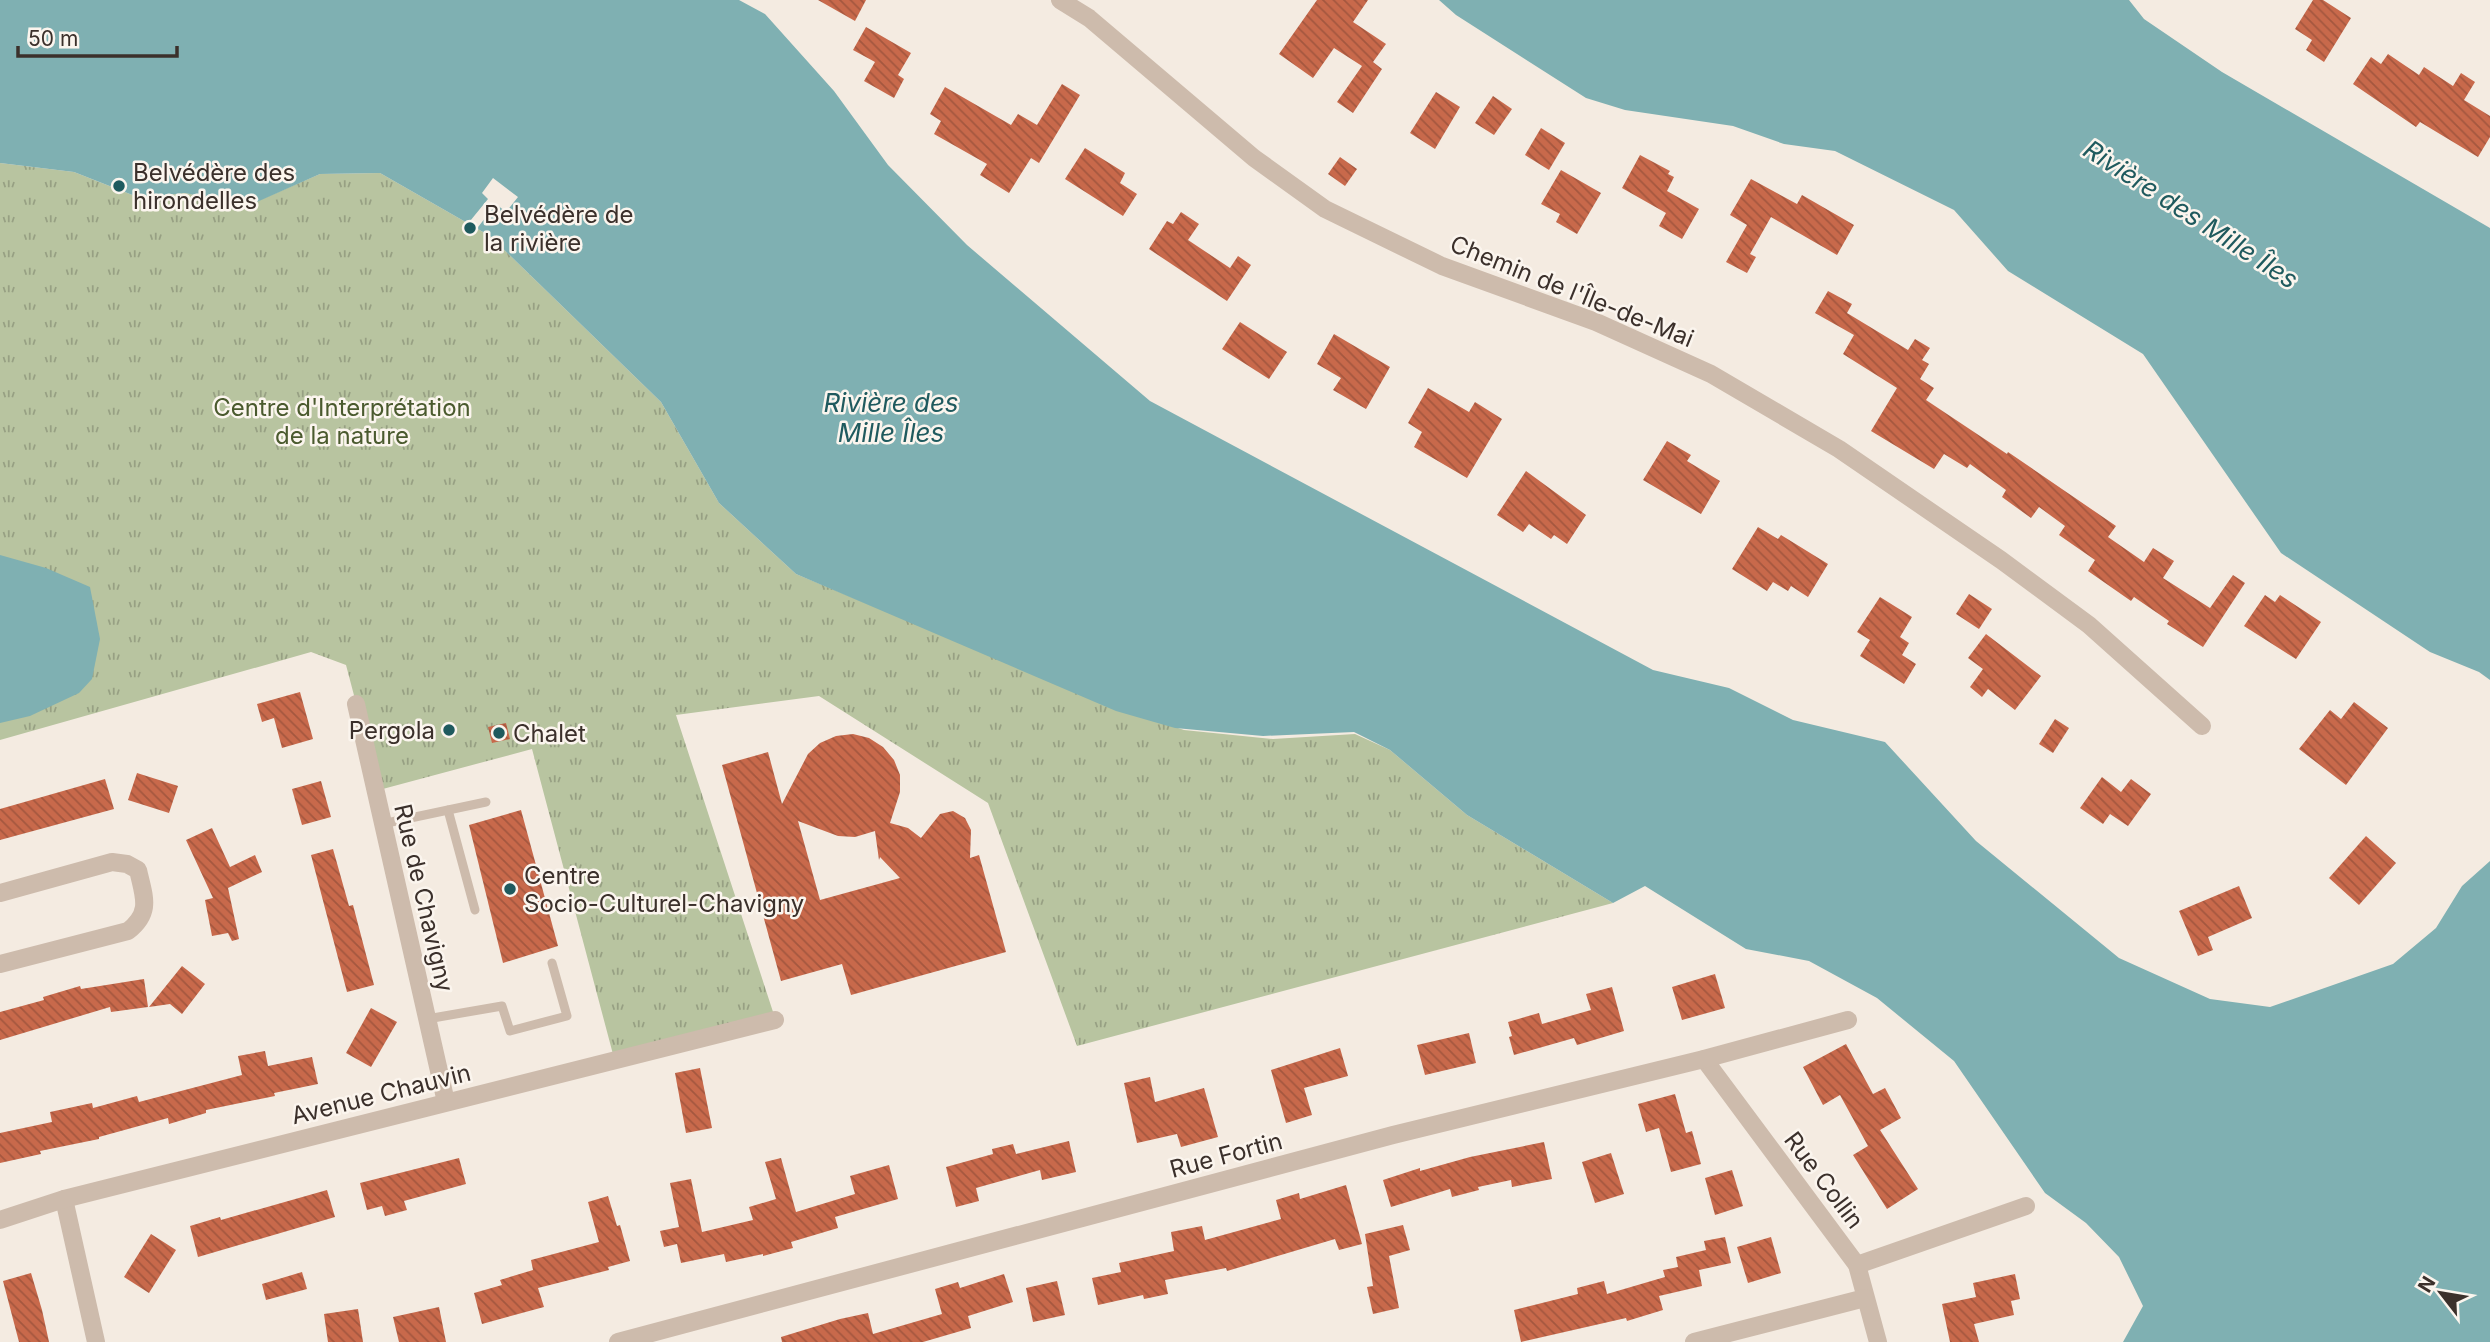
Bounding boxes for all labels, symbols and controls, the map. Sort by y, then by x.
scale bar [18,14,177,58]
text: 50 m [28,26,78,51]
water label: Rivière des Mille Îles [2078,133,2304,295]
place label: Belvédère des hirondelles [133,158,295,215]
marker: Belvédère des hirondelles [111,178,127,194]
place label: Belvédère de la rivière [484,200,633,257]
marker: Belvédère de la rivière [462,220,478,236]
street label: Chemin de l'Île-de-Mai [1446,228,1698,353]
water label: Rivière des Mille Îles [823,387,959,448]
park label: Centre d'Interprétation de la nature [213,393,471,450]
place label: Pergola [349,716,435,745]
place label: Chalet [513,719,586,748]
marker: Pergola [441,722,457,738]
marker: Chalet [491,725,507,741]
street label: Rue de Chavigny [388,801,460,995]
place label: Centre Socio-Culturel-Chavigny [524,861,804,918]
marker: Centre Socio-Culturel-Chavigny [502,881,518,897]
street label: Avenue Chauvin [288,1058,474,1130]
street label: Rue Fortin [1167,1126,1285,1184]
street label: Rue Collin [1778,1126,1870,1234]
north arrow [2406,1258,2476,1328]
text: N [2413,1272,2440,1297]

